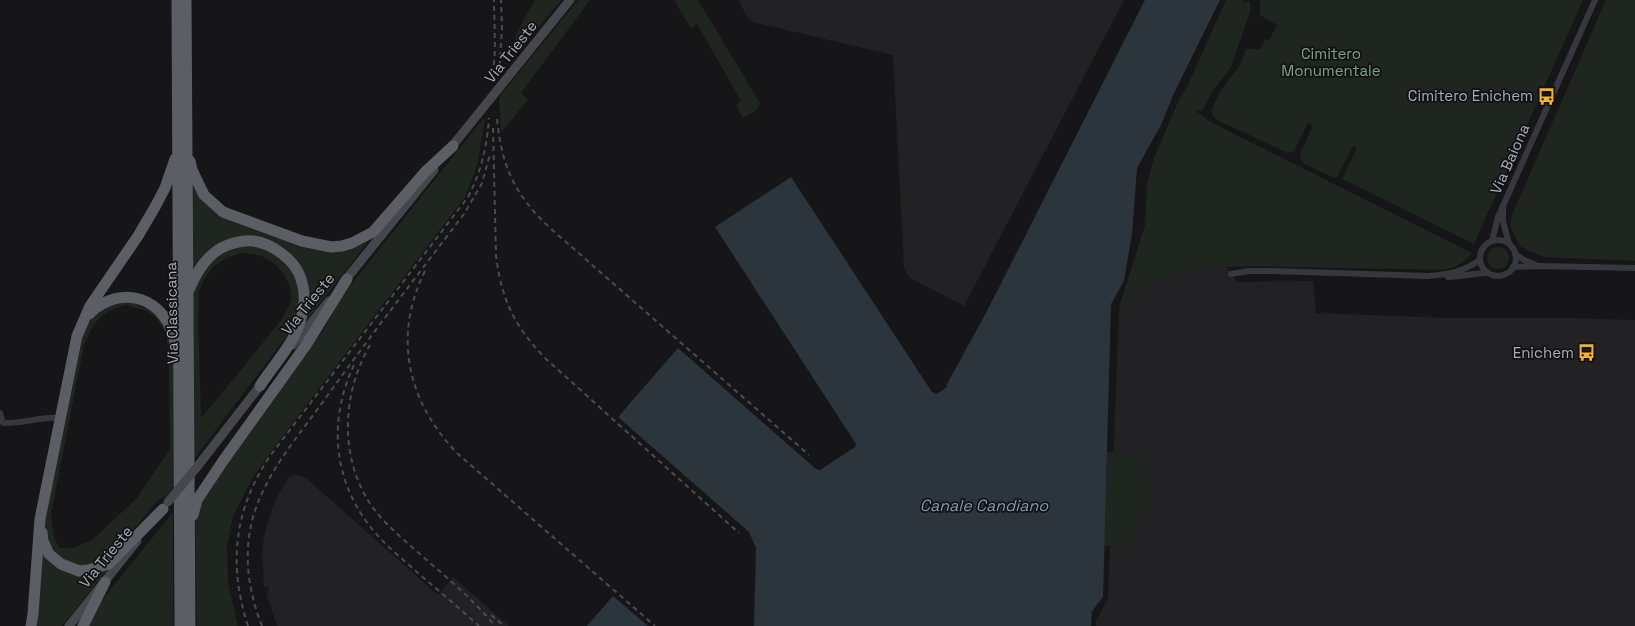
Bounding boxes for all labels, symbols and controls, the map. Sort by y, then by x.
street label: Via Trieste [480,17,541,87]
park label: Cimitero Monumentale [1281,44,1381,80]
place label: Cimitero Enichem [1408,86,1533,105]
bus stop icon: Cimitero Enichem [1536,86,1556,106]
street label: Via Baiona [1486,120,1534,197]
street label: Via Classicana [161,261,182,364]
street label: Via Trieste [277,269,338,338]
place label: Enichem [1513,343,1574,362]
bus stop icon: Enichem [1577,343,1597,363]
water label: Canale Candiano [920,495,1049,516]
street label: Via Trieste [75,522,136,591]

